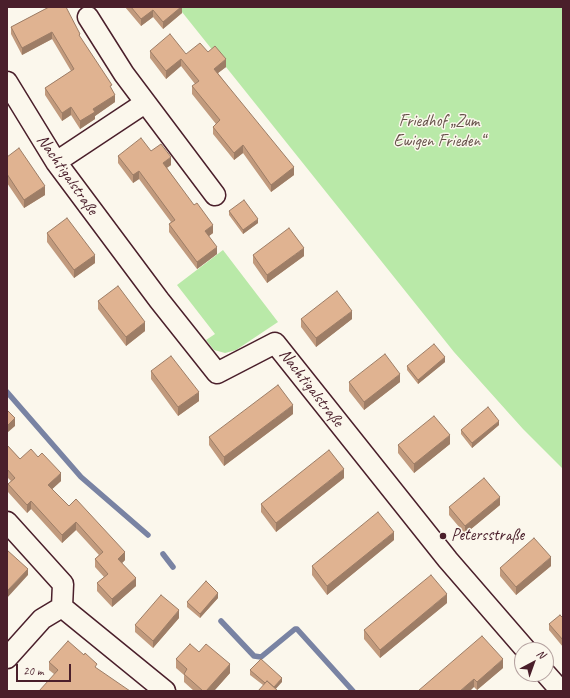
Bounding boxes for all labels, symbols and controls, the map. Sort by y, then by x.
park label: Friedhof „Zum Ewigen Frieden“ [393,112,485,152]
street label: Nachtigalstraße [32,131,102,219]
street label: Nachtigalstraße [274,345,348,431]
place label: Petersstraße [451,526,524,546]
marker: Petersstraße [438,531,448,541]
north arrow [514,642,554,682]
text: N [534,646,548,661]
scale bar [18,656,73,682]
text: 20 m [23,663,43,679]

